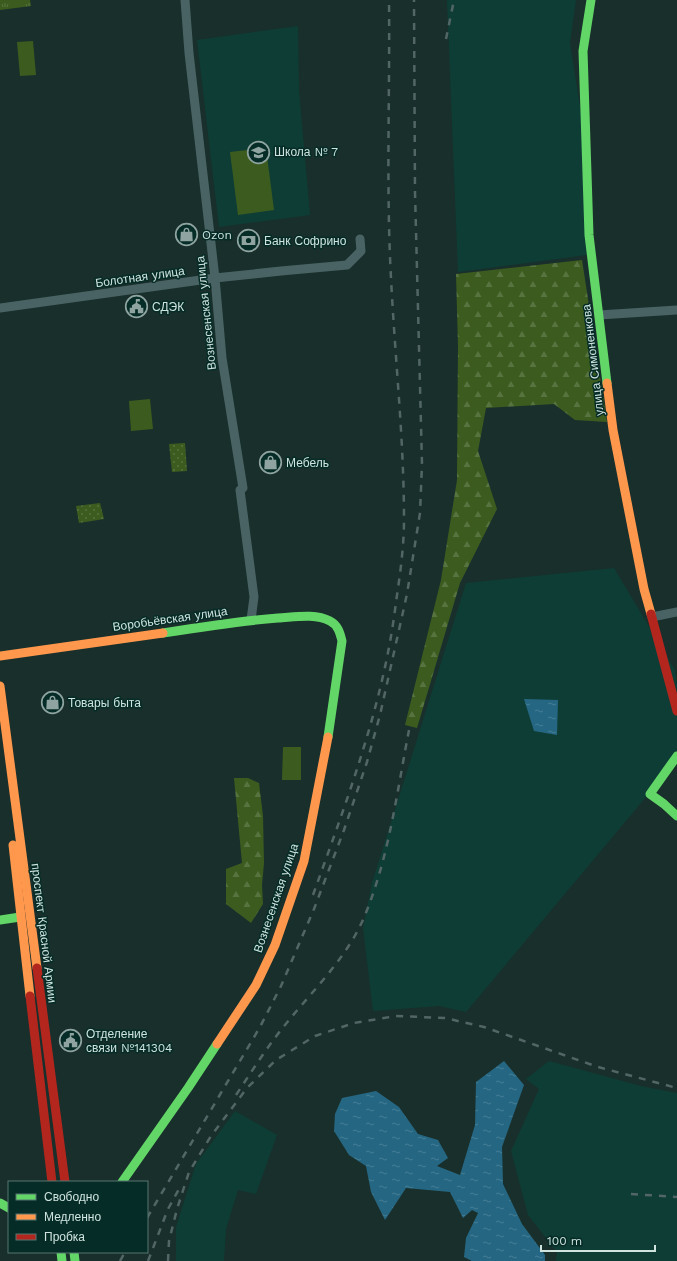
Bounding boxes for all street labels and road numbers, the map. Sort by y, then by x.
street label: Вознесенская улица [193,255,219,371]
street label: Болотная улица [94,264,186,290]
street label: улица Симоненкова [579,303,607,417]
street label: Воробьёвская улица [112,604,229,634]
street label: Вознесенская улица [251,841,301,954]
street label: проспект Красной Армии [28,862,60,1004]

